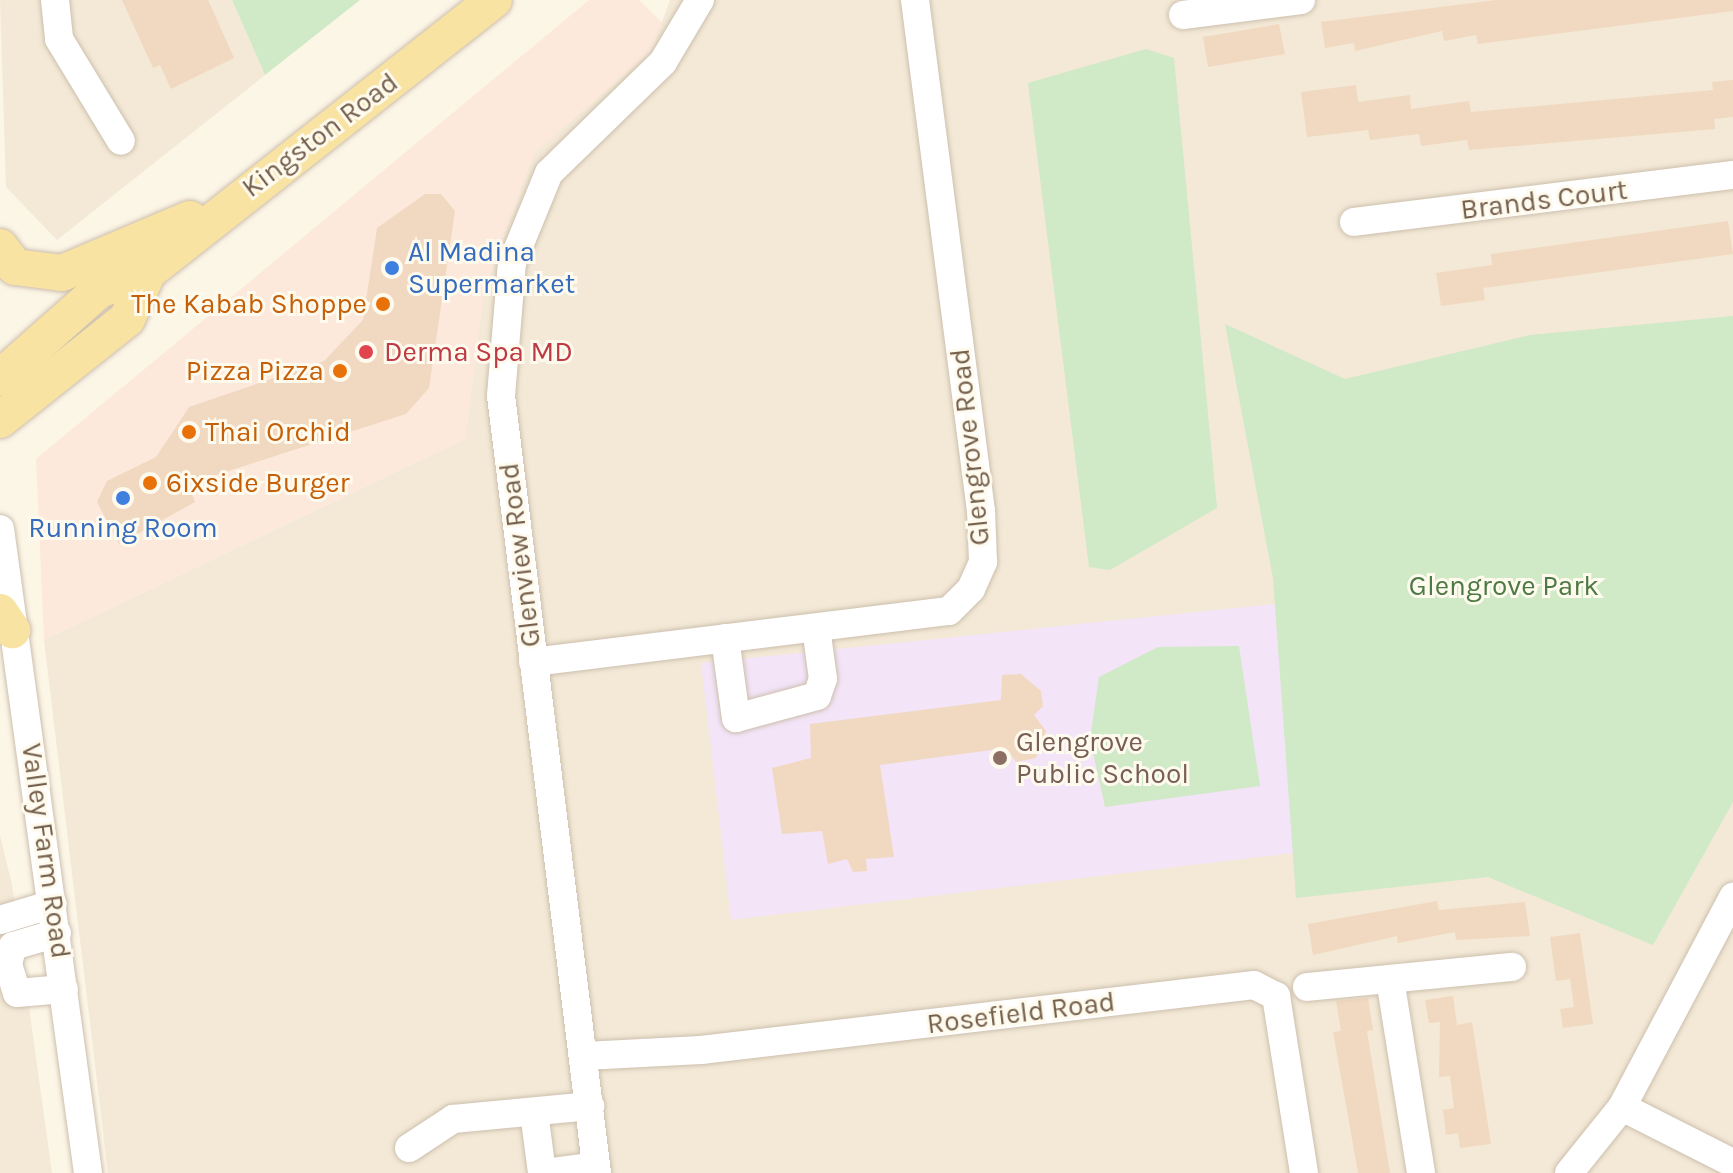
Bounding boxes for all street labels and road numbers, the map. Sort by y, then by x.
street label: Kingston Road [235,65,405,205]
street label: Brands Court [1459,173,1629,227]
street label: Glengrove Road [943,347,997,547]
street label: Glenview Road [492,461,548,649]
street label: Valley Farm Road [14,741,78,961]
street label: Rosefield Road [925,985,1117,1041]

